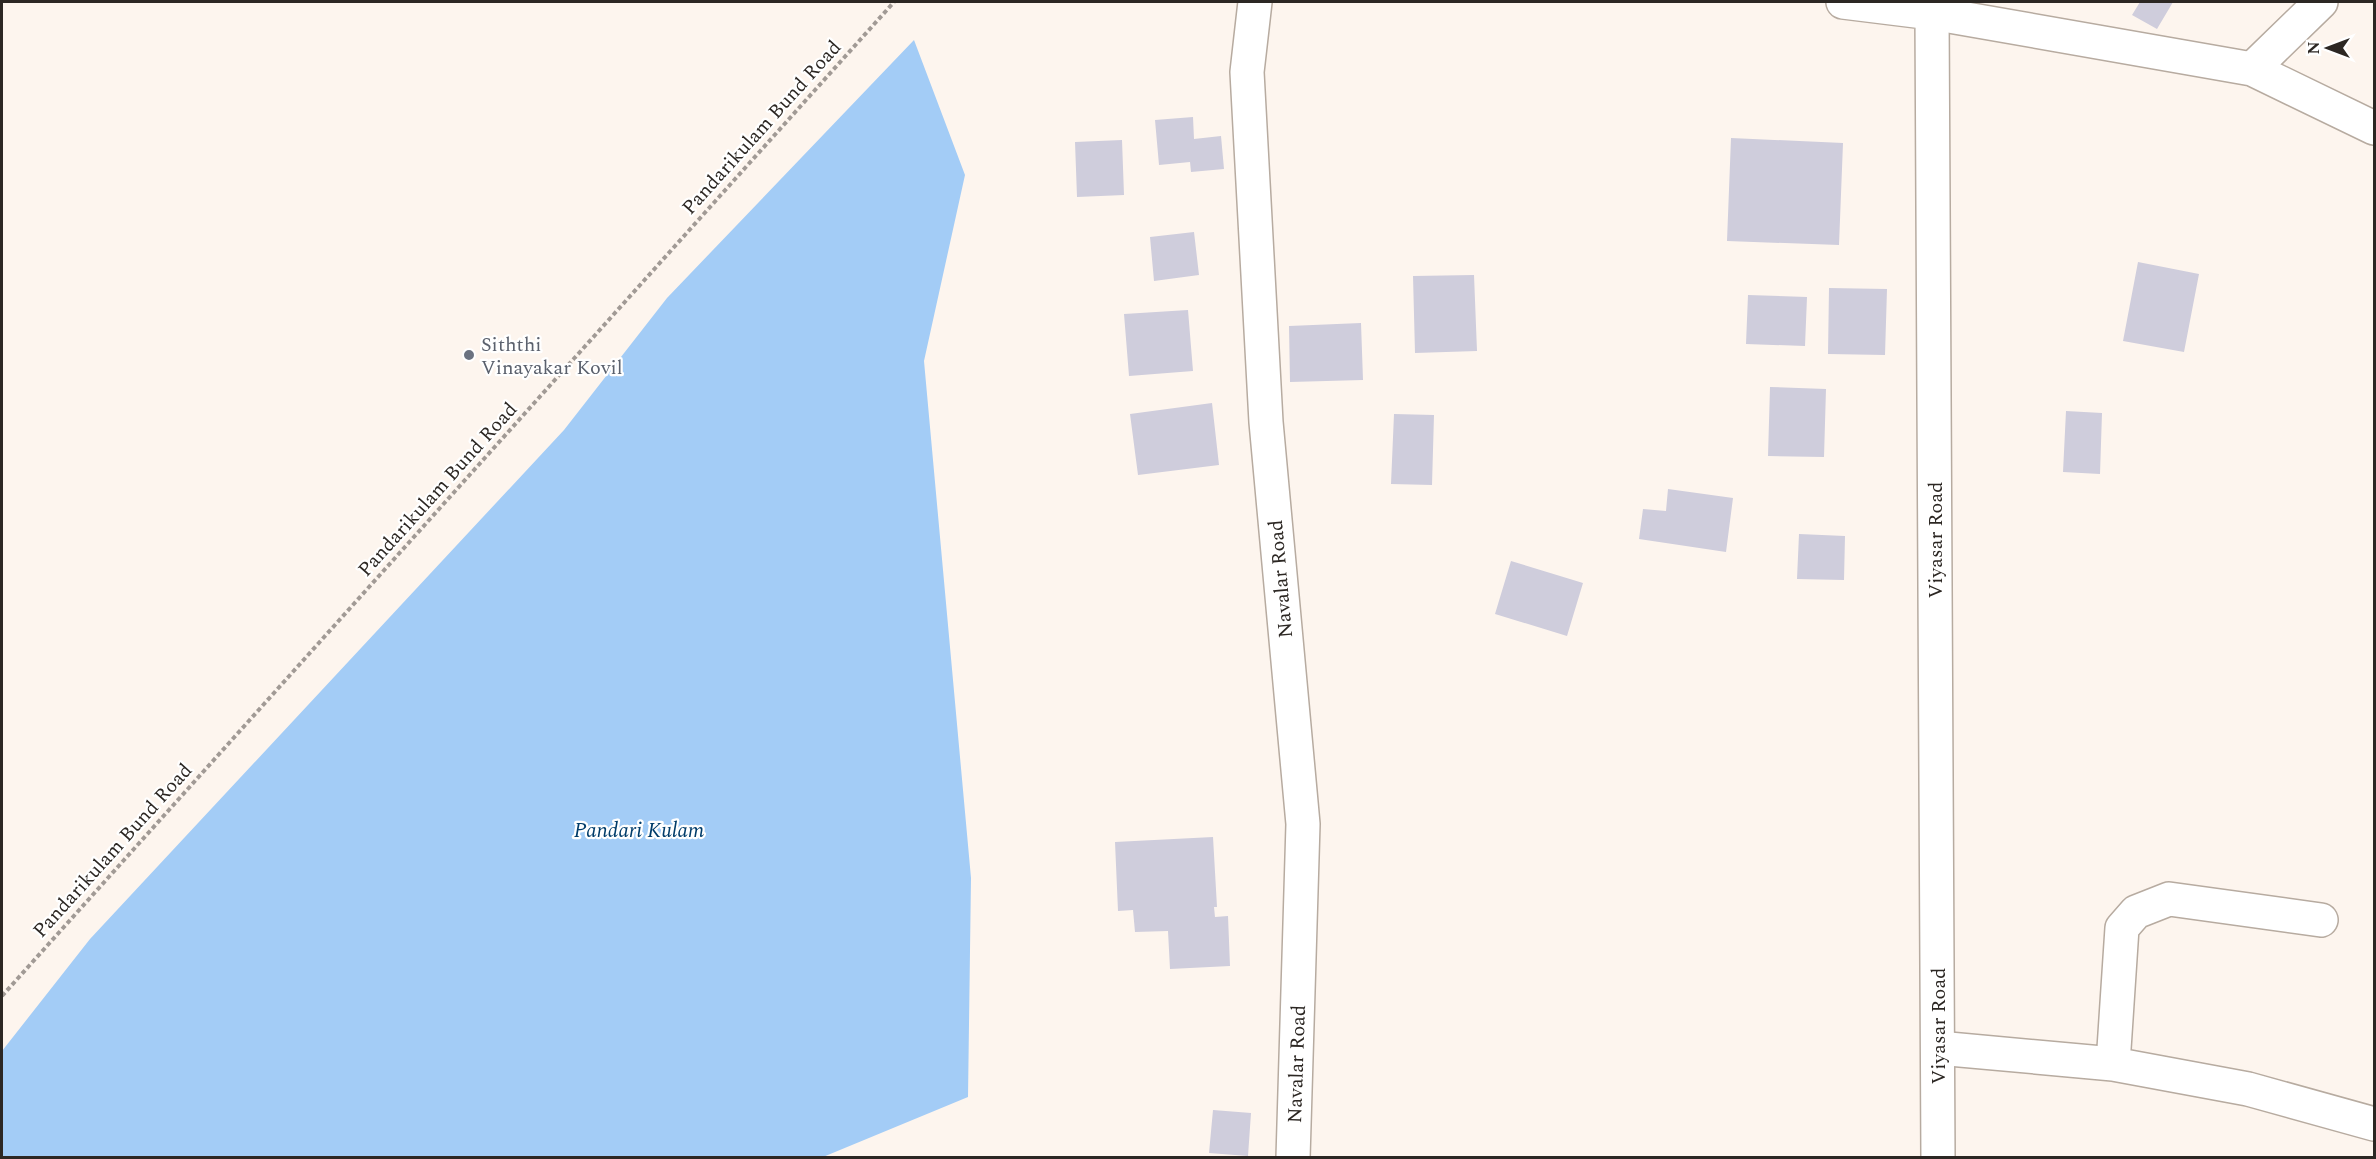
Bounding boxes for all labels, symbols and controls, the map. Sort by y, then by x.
north arrow [2298,18,2358,78]
street label: Pandarikulam Bund Road [675,34,849,222]
text: N [2302,41,2326,55]
place label: Siththi Vinayakar Kovil [481,330,623,383]
marker: Siththi Vinayakar Kovil [462,348,476,362]
street label: Pandarikulam Bund Road [351,396,525,584]
street label: Viyasar Road [1921,482,1951,598]
street label: Navalar Road [1261,519,1301,639]
street label: Pandarikulam Bund Road [26,757,200,945]
water label: Pandari Kulam [574,815,704,847]
street label: Viyasar Road [1924,968,1954,1084]
street label: Navalar Road [1280,1004,1314,1124]

